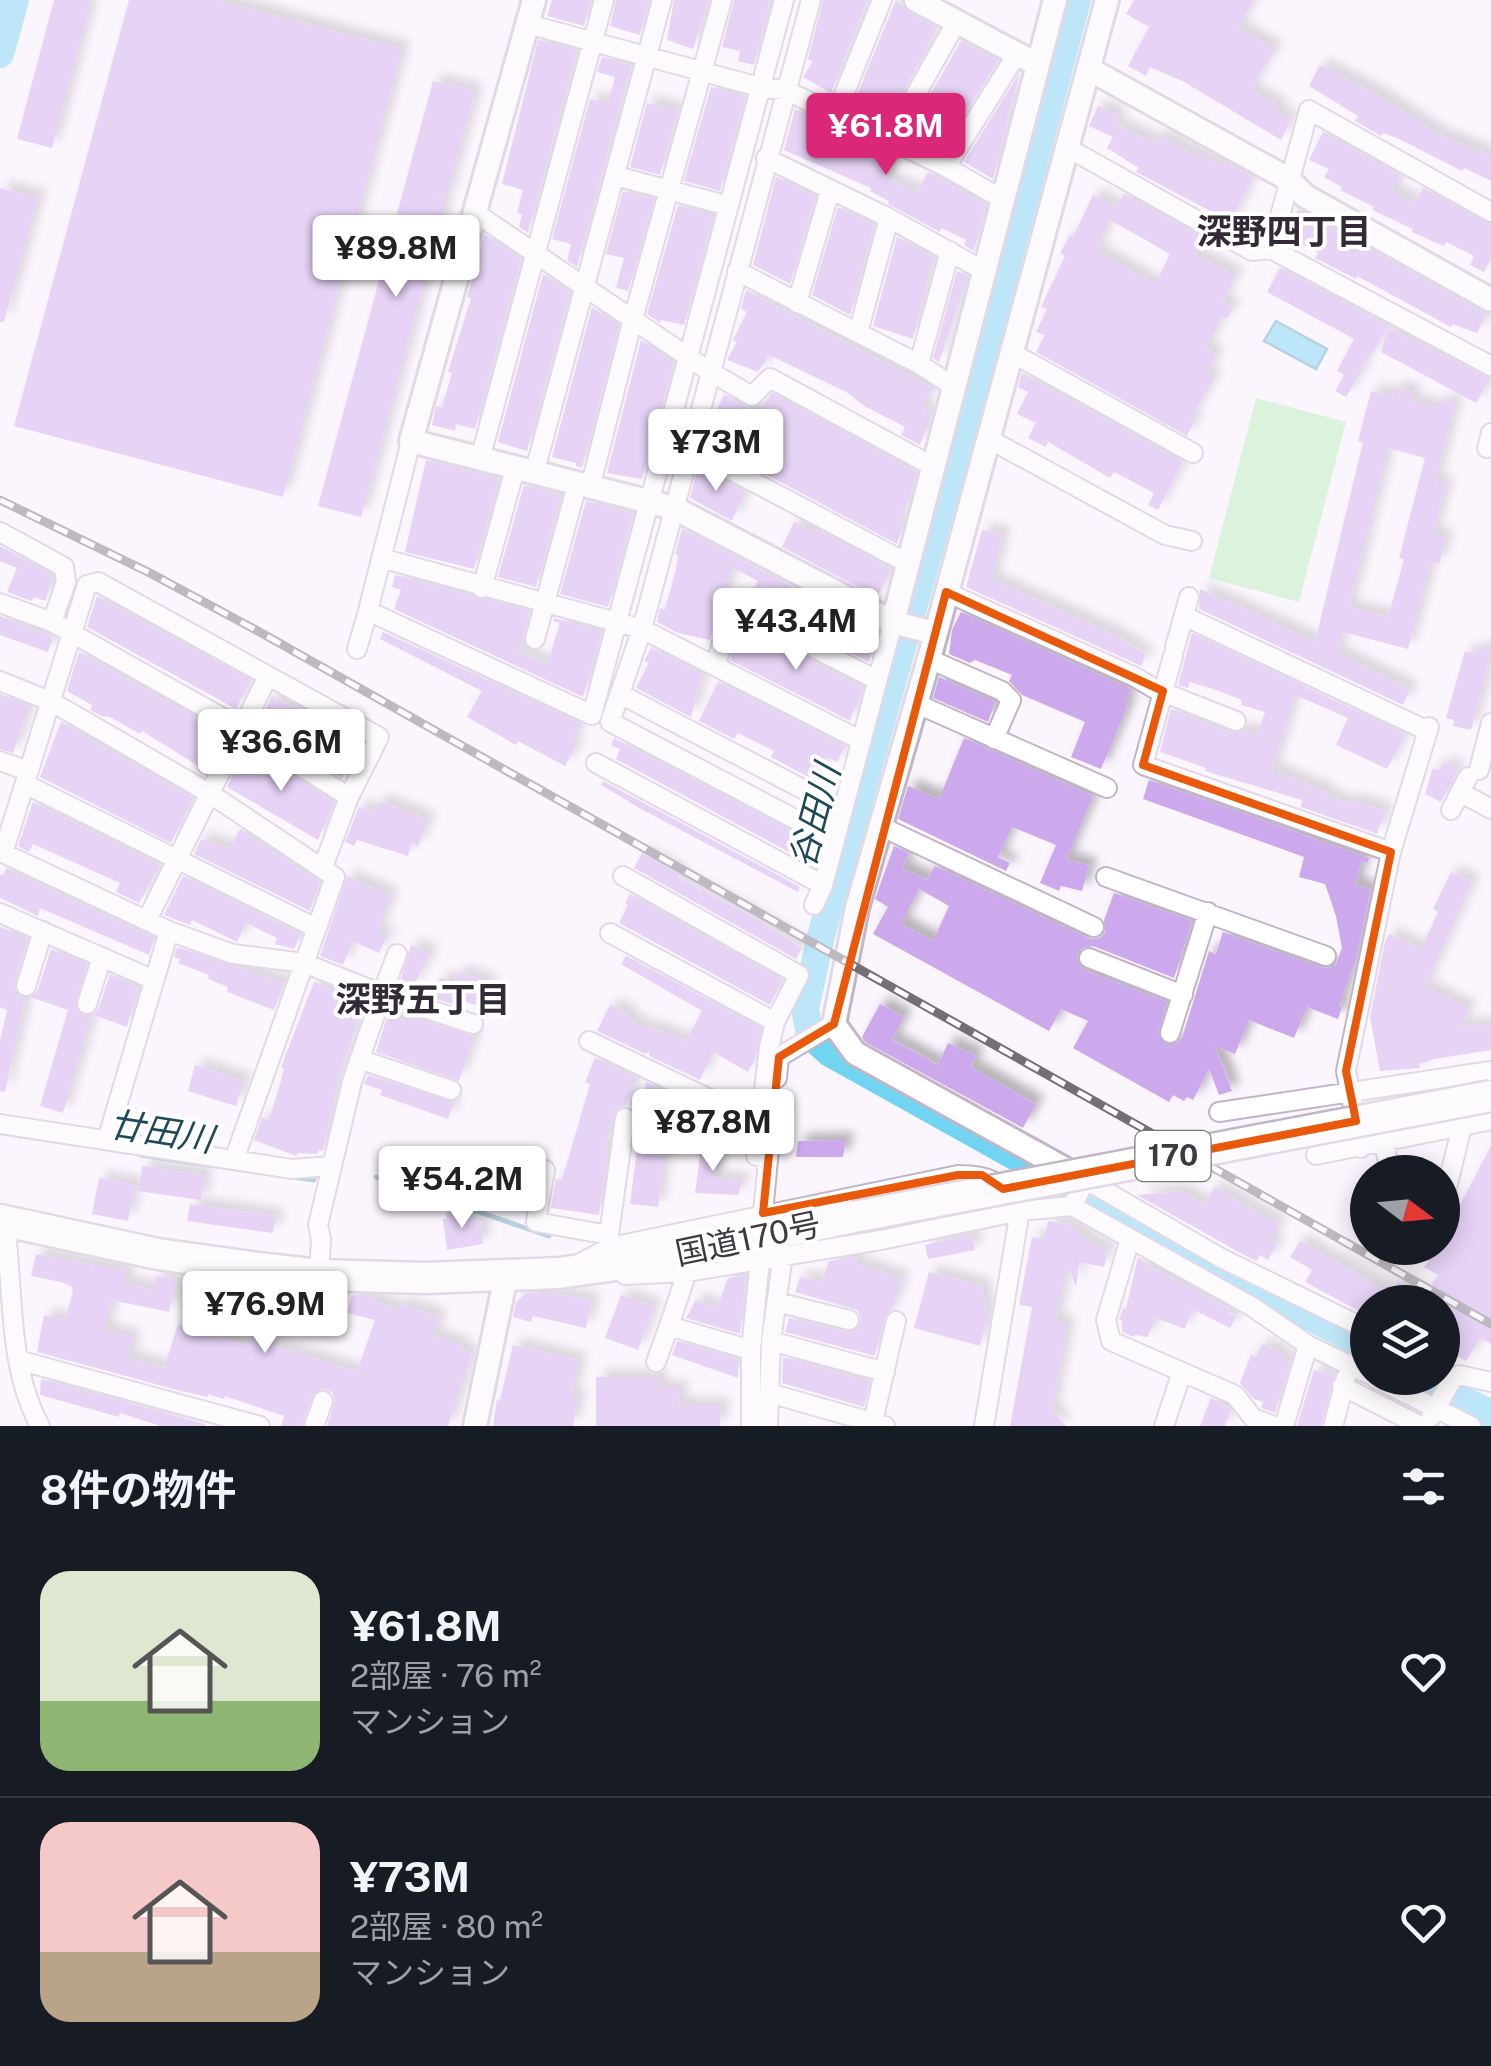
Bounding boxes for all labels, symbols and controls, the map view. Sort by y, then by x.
pin: ¥61.8M [805,93,967,178]
text: ¥61.8M [828,107,944,144]
district label: 深野四丁目 [1196,211,1372,252]
pin: ¥89.8M [315,215,477,300]
text: ¥89.8M [334,229,458,266]
pin: ¥73M [657,409,775,494]
text: ¥73M [670,423,762,460]
pin: ¥43.4M [715,588,877,673]
text: ¥43.4M [735,602,857,639]
pin: ¥36.6M [200,709,362,794]
text: ¥36.6M [220,723,342,760]
water label: 谷田川 [781,756,849,872]
district label: 深野五丁目 [335,979,511,1020]
pin: ¥87.8M [632,1089,794,1174]
water label: 廿田川 [106,1103,220,1161]
text: ¥87.8M [654,1103,772,1140]
road number: 170 [1136,1131,1210,1181]
pin: ¥54.2M [381,1146,543,1231]
north arrow [1350,1155,1460,1265]
map controls [1350,1155,1460,1395]
text: ¥54.2M [401,1160,523,1197]
street label: 国道170号 [672,1205,824,1272]
pin: ¥76.9M [184,1271,346,1356]
text: ¥76.9M [204,1285,326,1322]
button: layers [1350,1285,1460,1395]
icon: filters [1396,1459,1451,1514]
text: 8件の物件 [40,1465,236,1514]
text: ¥61.8M [350,1601,501,1650]
icon: home [120,1611,240,1731]
icon: heart [1396,1644,1451,1699]
text: 2部屋 · 76 m² [350,1657,541,1694]
text: マンション [350,1703,510,1740]
text: ¥73M [350,1852,470,1901]
icon: home [120,1862,240,1982]
icon: heart [1396,1895,1451,1950]
text: 2部屋 · 80 m² [350,1908,543,1945]
text: マンション [350,1954,510,1991]

